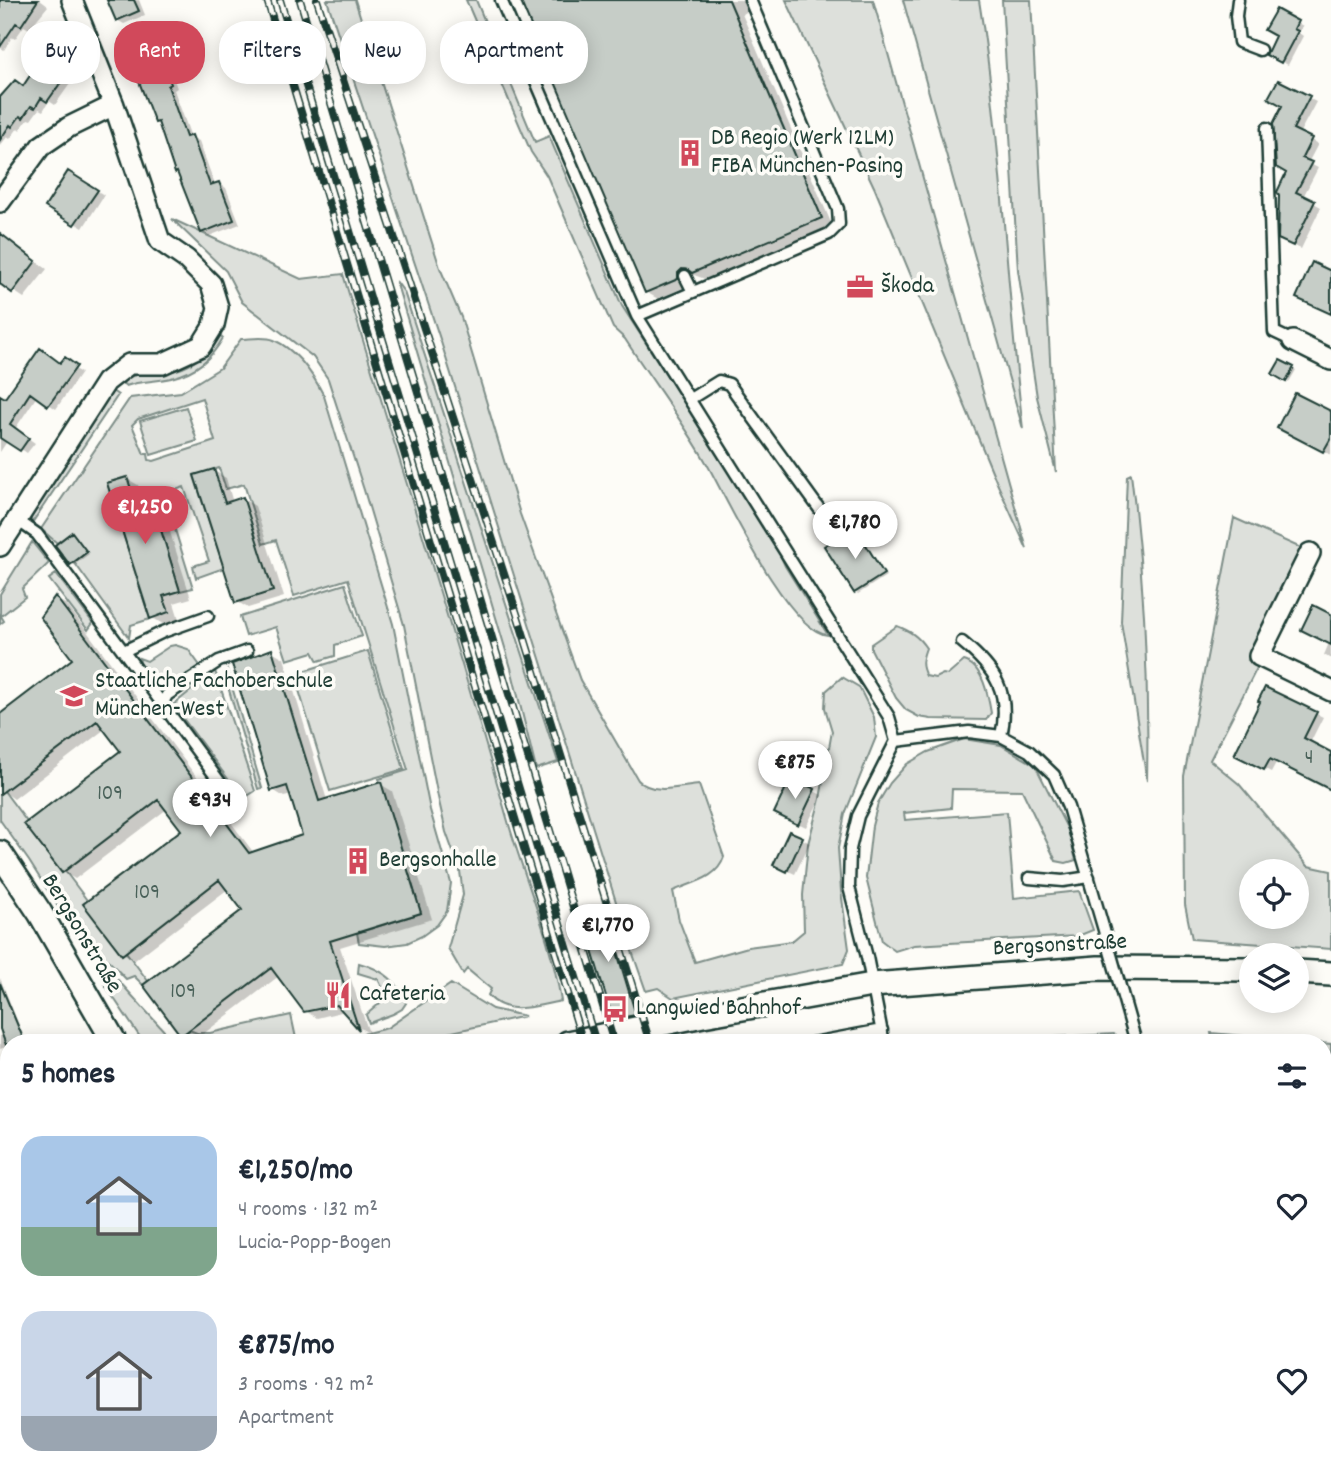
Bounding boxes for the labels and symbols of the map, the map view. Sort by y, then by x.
place label: DB Regio (Werk 12LM) FIBA München-Pasing [711,122,903,184]
building icon: DB Regio (Werk 12LM) FIBA München-Pasing [675,138,705,168]
place label: Škoda [881,270,935,304]
office icon: Škoda [845,272,875,302]
pin: €1,250 [88,486,202,546]
pin: €1,780 [798,502,912,561]
place label: Staatliche Fachoberschule München-West [95,665,333,727]
school or university icon: Staatliche Fachoberschule München-West [59,681,89,711]
pin: €875 [754,742,836,801]
house number: 4 [1305,744,1313,774]
house number: 109 [97,780,123,810]
pin: €934 [169,780,251,839]
place label: Bergsonhalle [379,844,496,878]
building icon: Bergsonhalle [343,846,373,876]
street label: Bergsonstraße [32,868,130,1000]
house number: 109 [134,879,160,909]
pin: €1,770 [551,904,665,964]
street label: Bergsonstraße [992,926,1128,966]
house number: 109 [170,978,196,1008]
place label: Cafeteria [359,978,446,1012]
restaurant icon: Cafeteria [323,980,353,1010]
place label: Langwied Bahnhof [636,992,801,1026]
bus stop icon: Langwied Bahnhof [600,994,630,1024]

